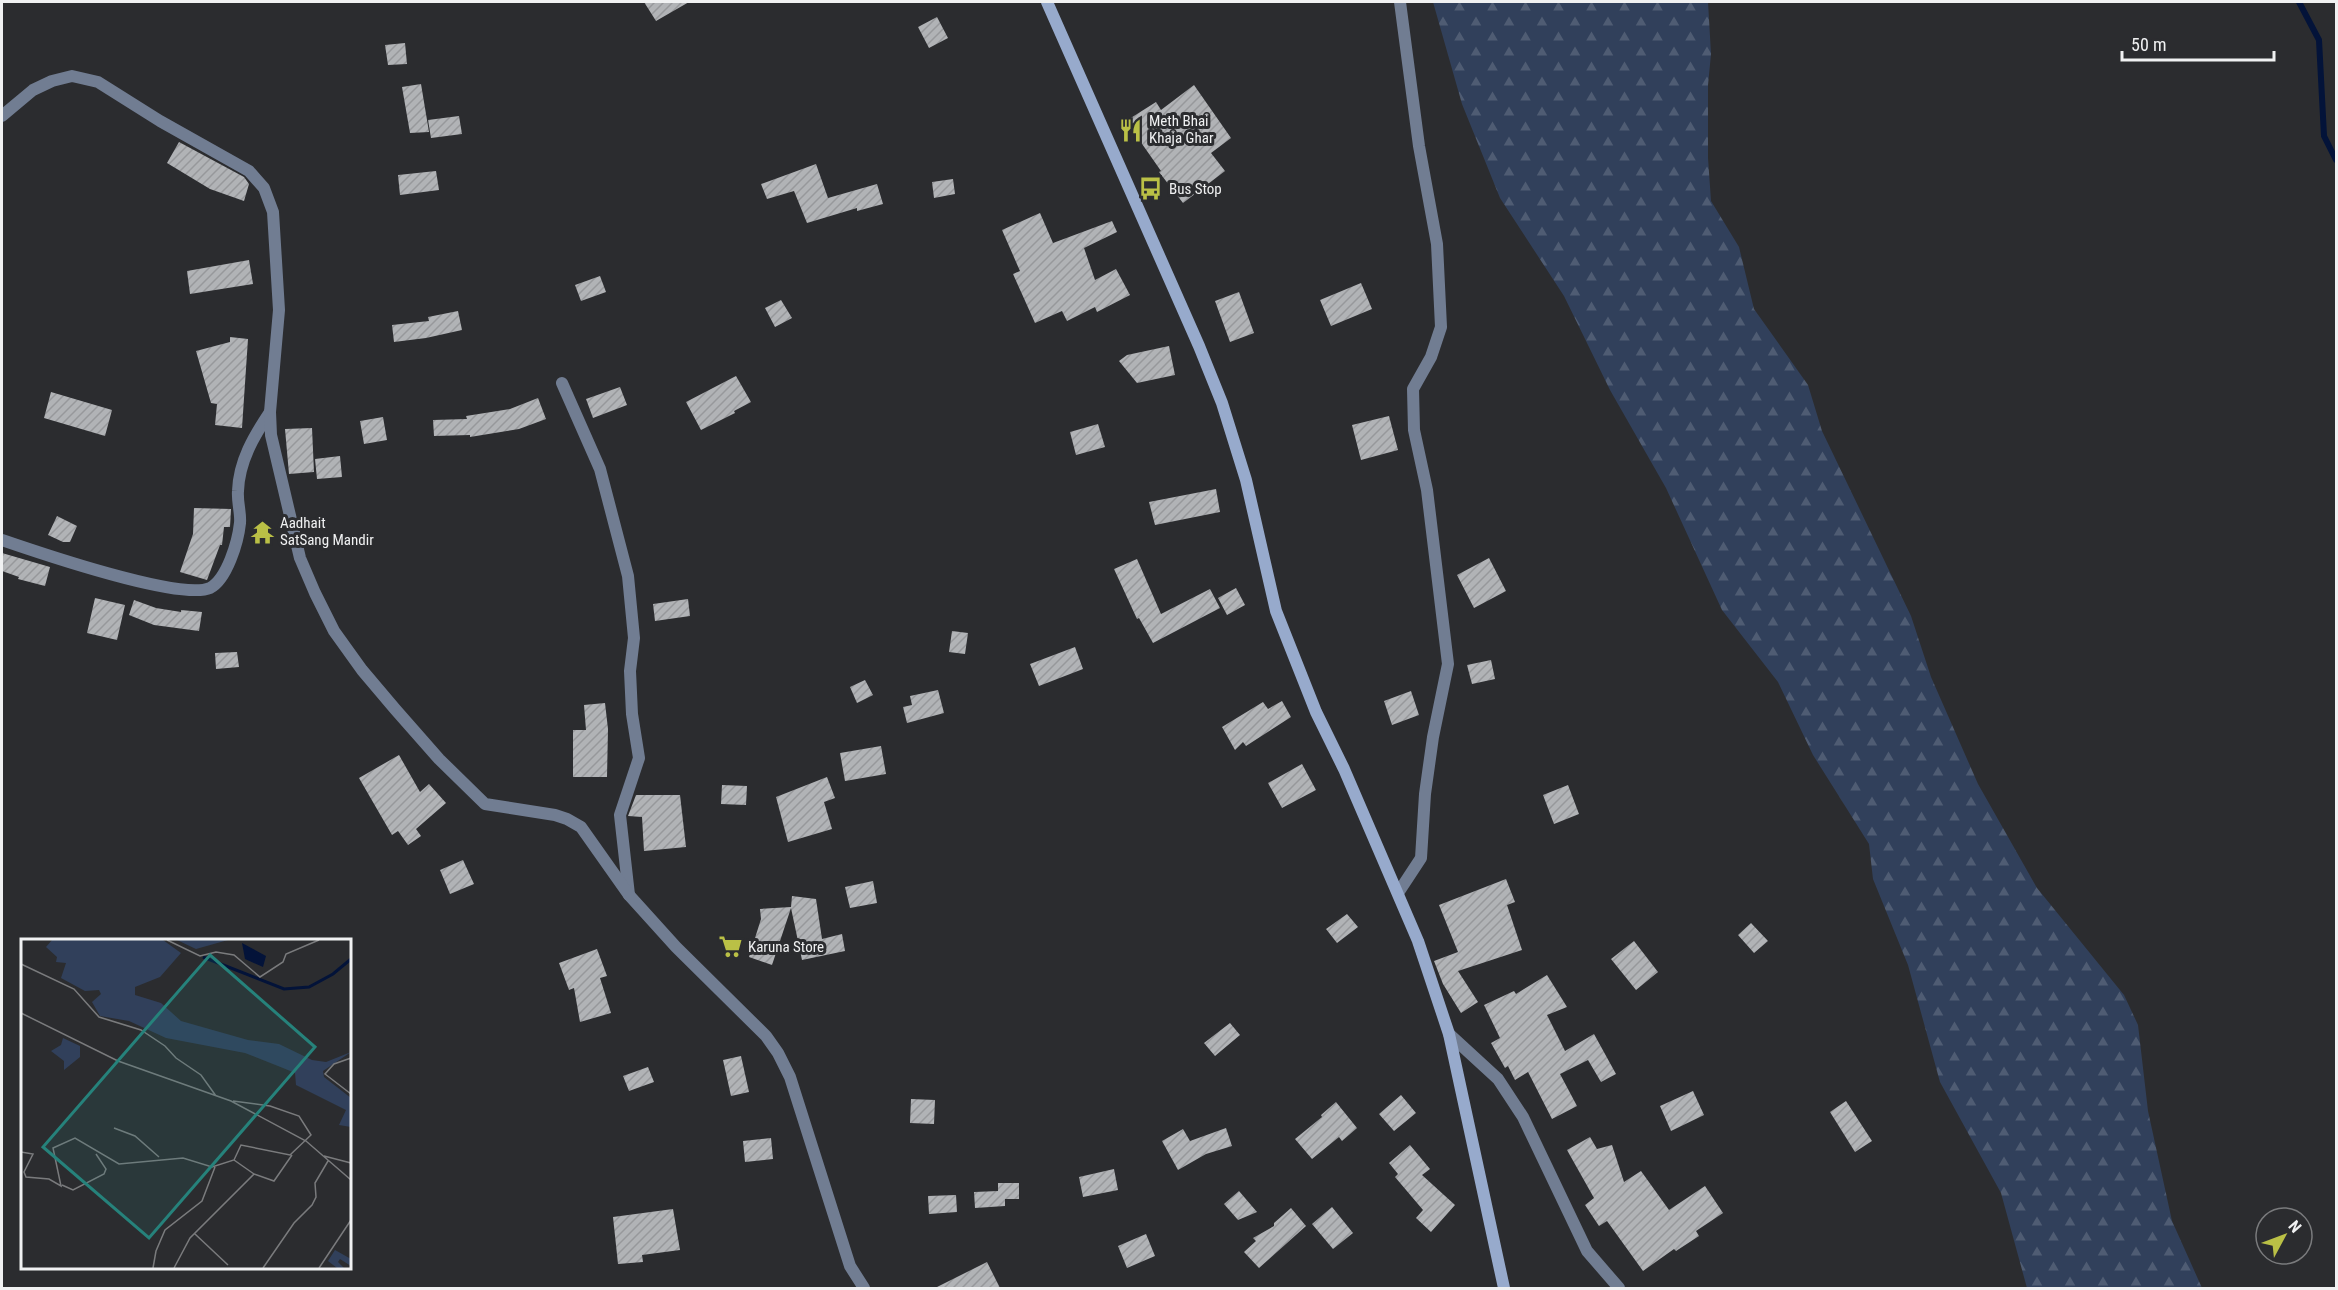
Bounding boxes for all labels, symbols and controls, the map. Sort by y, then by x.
scale bar [2122,24,2274,62]
text: 50 m [2131,34,2166,55]
place label: Meth Bhai Khaja Ghar [1149,112,1214,147]
restaurant icon: Meth Bhai Khaja Ghar [1118,117,1144,143]
bus stop icon: Bus Stop [1138,176,1164,202]
place label: Bus Stop [1169,180,1222,198]
place label: Aadhait SatSang Mandir [280,514,374,549]
temple icon: Aadhait SatSang Mandir [249,519,275,545]
supermarket icon: Karuna Store [717,934,743,960]
place label: Karuna Store [748,938,824,956]
inset map [21,939,351,1269]
north arrow [2254,1206,2314,1266]
text: N [2285,1217,2305,1236]

